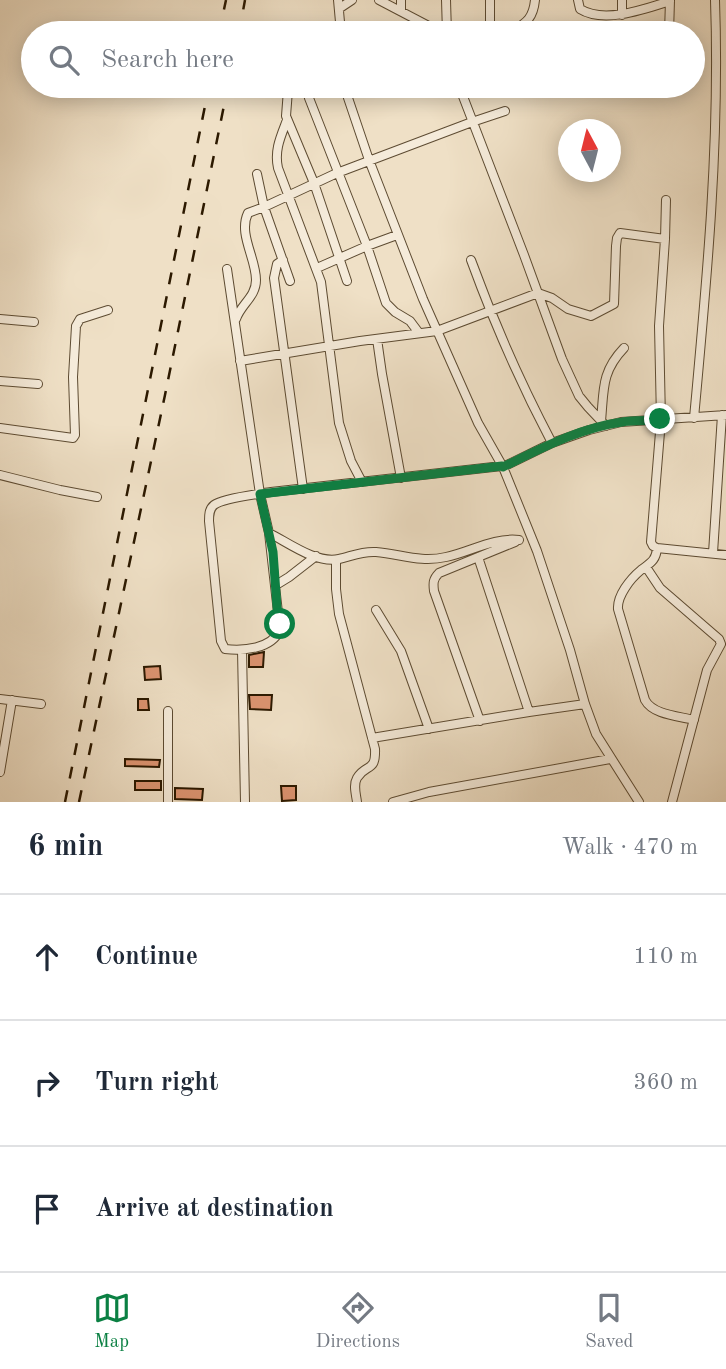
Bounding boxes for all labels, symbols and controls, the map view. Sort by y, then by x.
search box [21,21,705,98]
icon: search [45,41,83,79]
text: Search here [101,47,234,73]
north arrow [558,119,621,182]
route end [644,403,675,434]
route start [264,608,295,639]
text: 6 min [28,832,103,862]
text: Walk · 470 m [562,836,698,859]
icon: ahead [28,938,66,976]
text: Continue [95,944,198,970]
text: 110 m [633,945,698,968]
icon: right [28,1064,66,1102]
text: Turn right [95,1070,218,1096]
text: 360 m [633,1071,698,1094]
icon: arrive [28,1190,66,1228]
text: Arrive at destination [95,1196,334,1222]
tab: Map [93,1289,131,1354]
tab: Directions [316,1289,400,1354]
tab: Saved [585,1289,633,1354]

